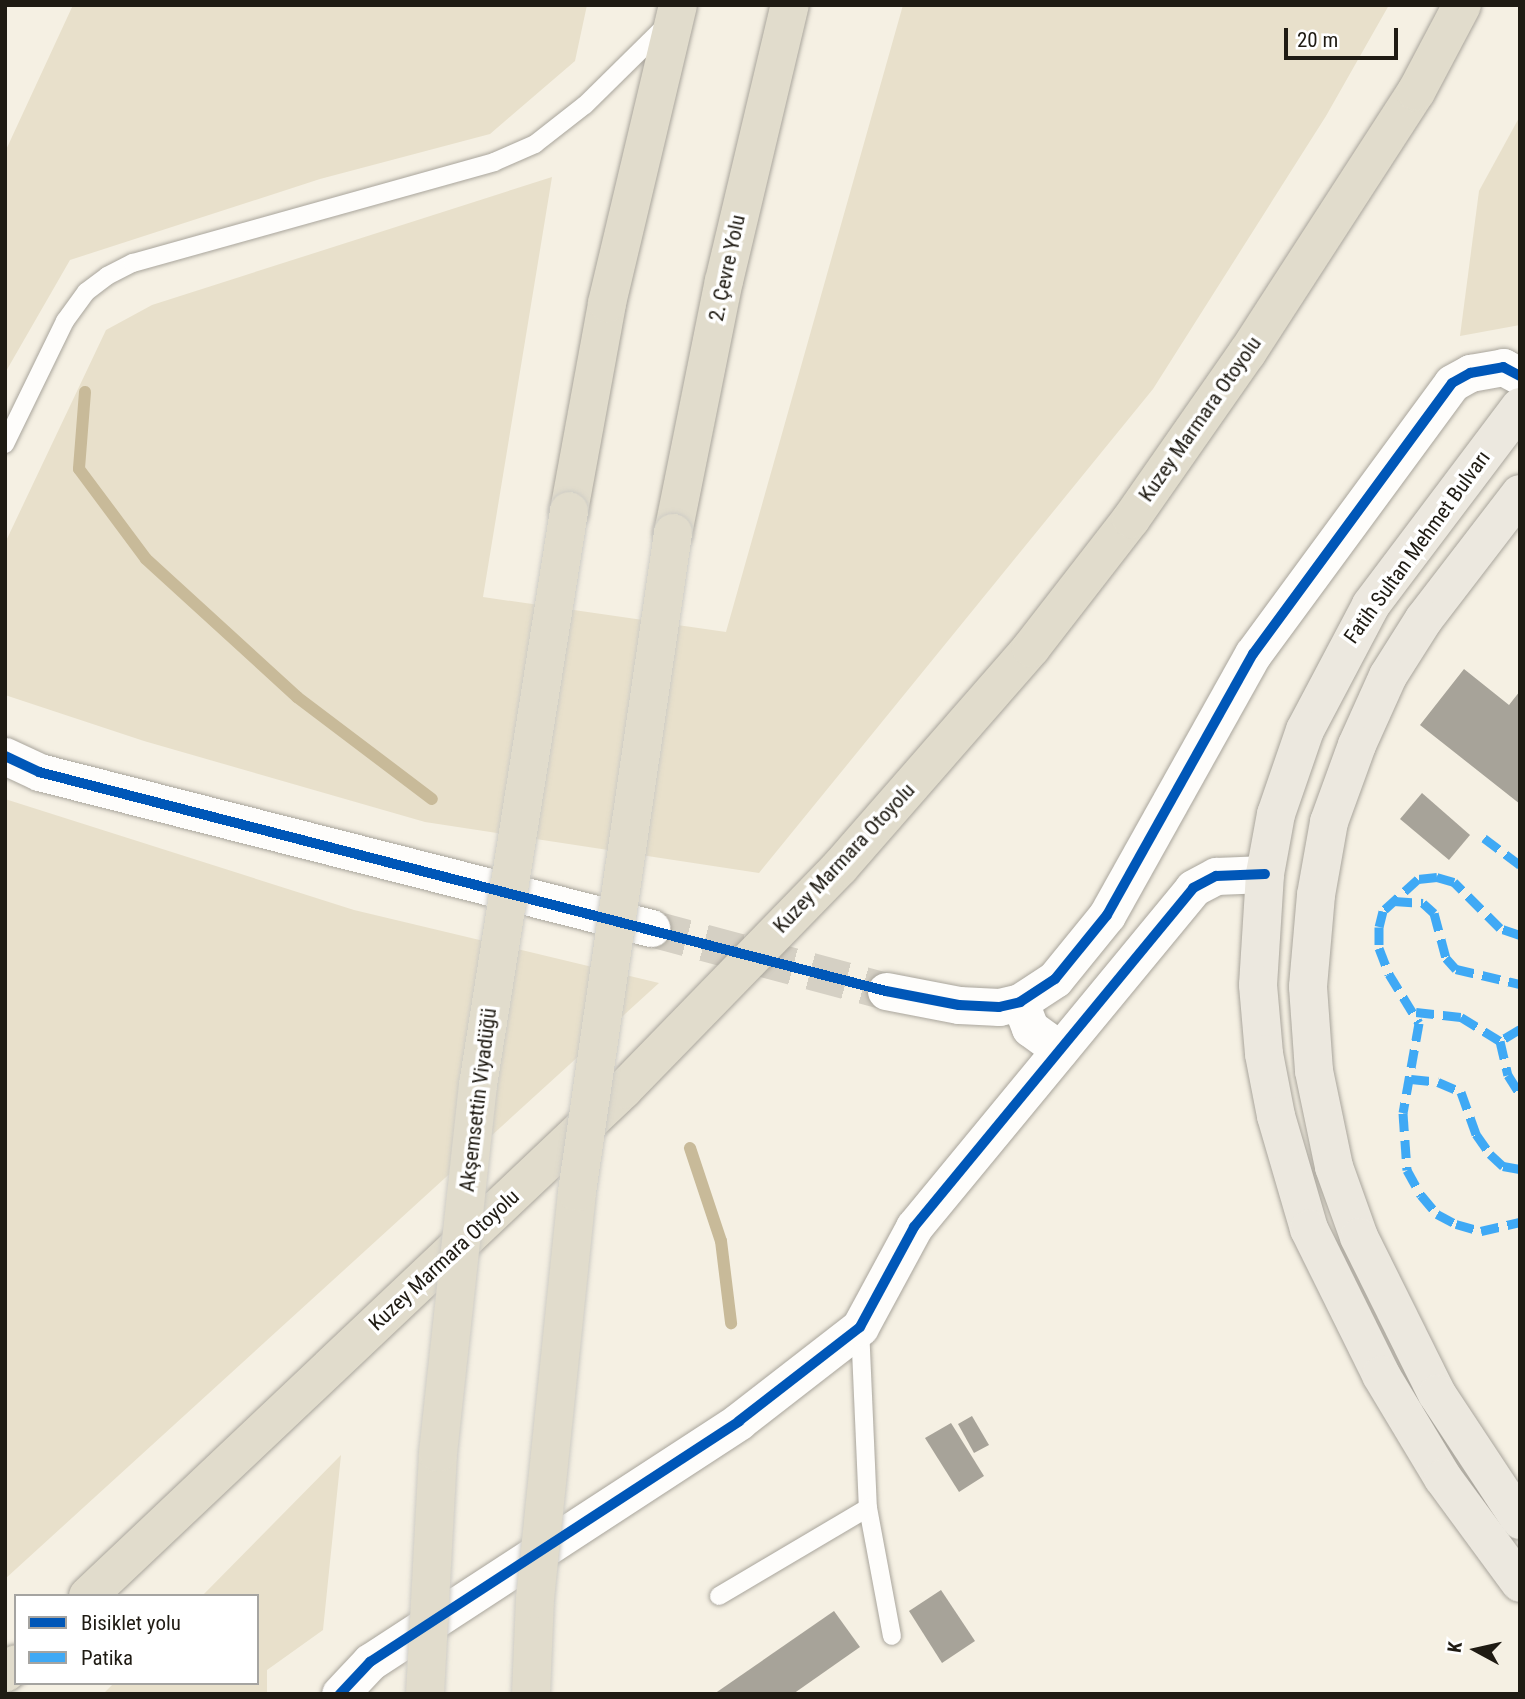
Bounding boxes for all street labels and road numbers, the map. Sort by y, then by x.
street label: 2. Çevre Yolu [703,213,751,323]
street label: Kuzey Marmara Otoyolu [1134,332,1266,506]
street label: Fatih Sultan Mehmet Bulvarı [1339,446,1495,648]
street label: Kuzey Marmara Otoyolu [768,778,920,938]
street label: Akşemsettin Viyadüğü [454,1007,502,1193]
street label: Kuzey Marmara Otoyolu [364,1184,524,1336]

